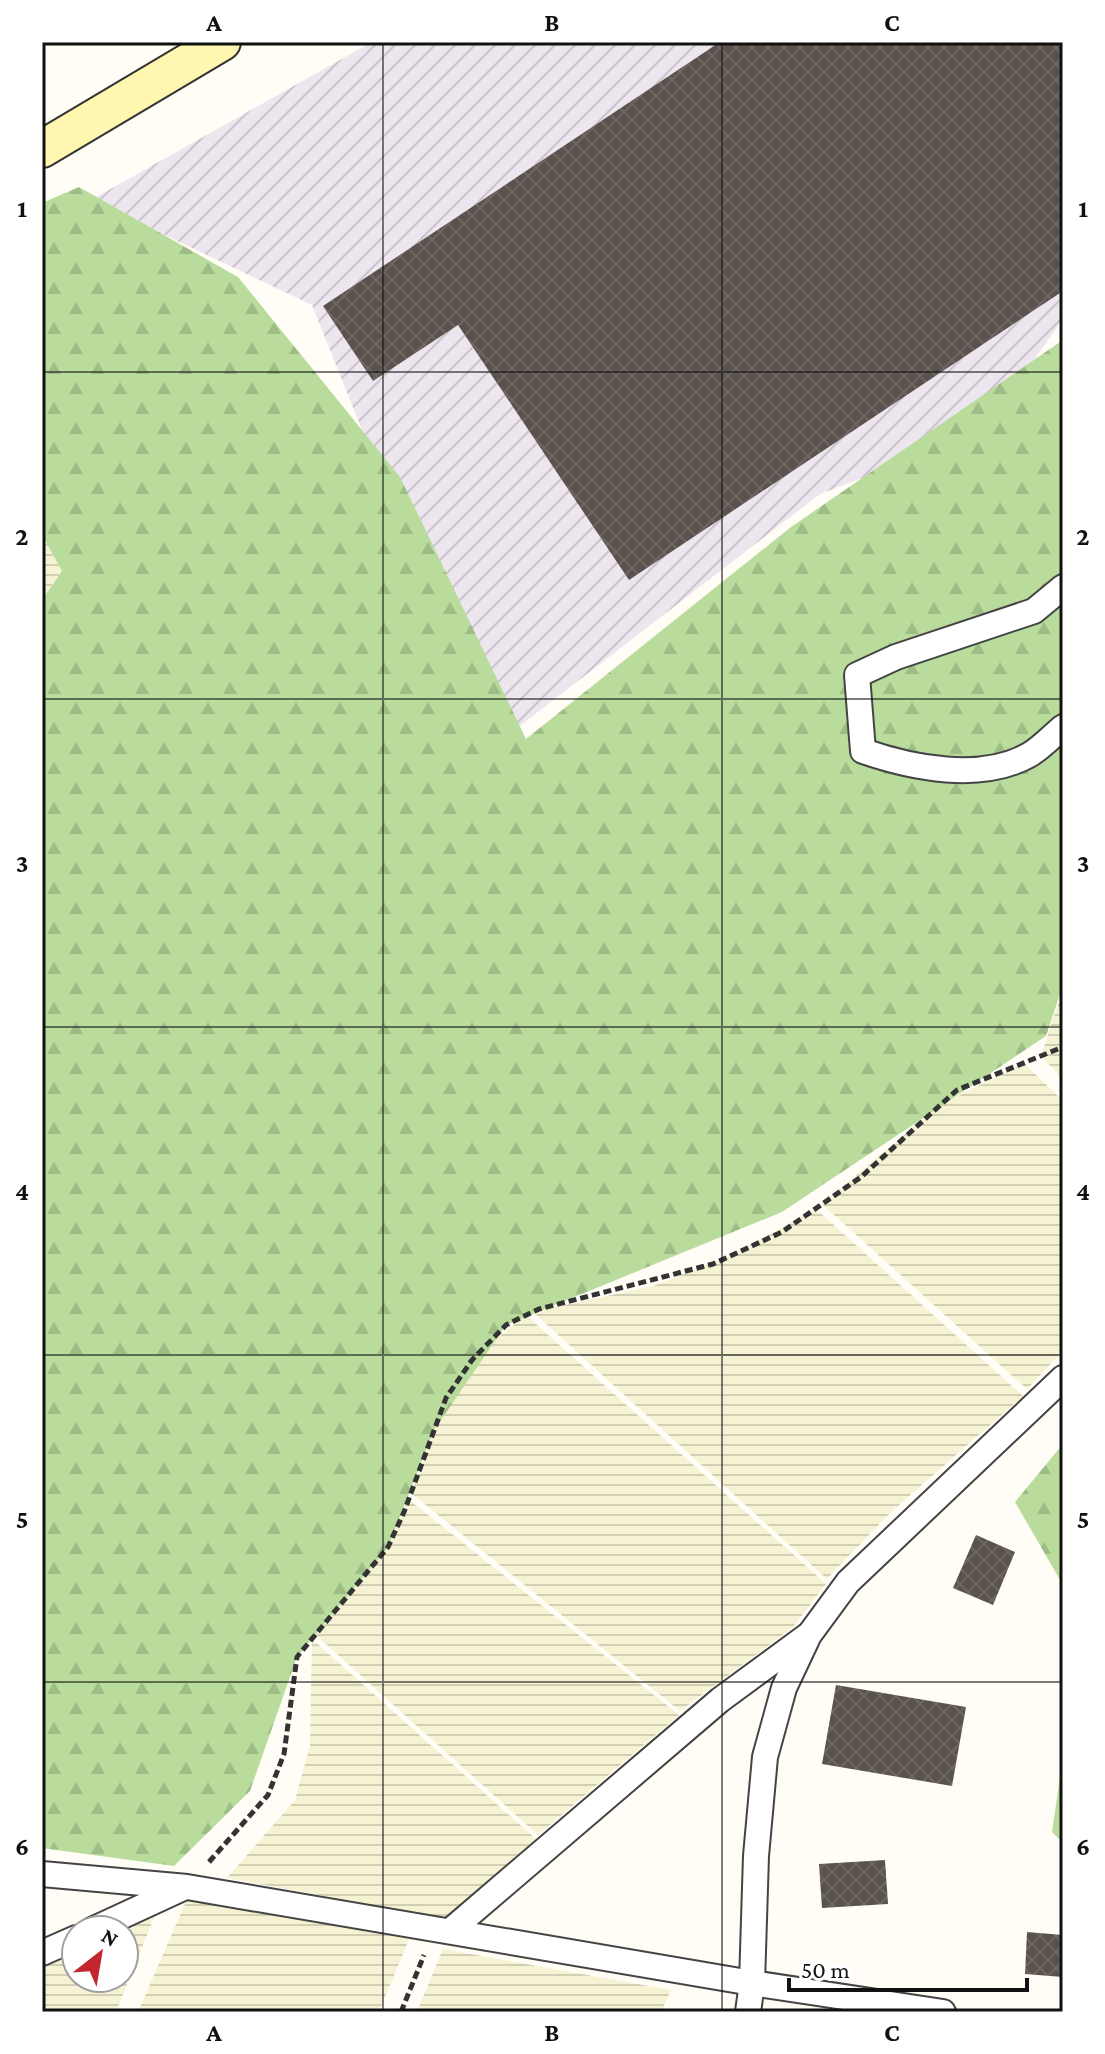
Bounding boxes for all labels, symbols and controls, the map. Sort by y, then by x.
text: A [205,8,222,37]
text: B [544,8,560,37]
text: C [884,8,900,37]
text: 1 [17,194,27,223]
text: 1 [1078,194,1088,223]
text: 2 [15,522,29,551]
text: 2 [1076,522,1090,551]
text: 3 [16,849,28,878]
text: 3 [1077,849,1089,878]
text: 4 [15,1177,29,1206]
text: 4 [1076,1177,1090,1206]
text: 5 [16,1505,28,1534]
text: 5 [1077,1505,1089,1534]
text: 6 [15,1832,29,1861]
text: 6 [1076,1832,1090,1861]
north arrow [60,1914,140,1994]
text: N [97,1923,123,1952]
scale bar [789,1942,1027,1992]
text: 50 m [801,1956,850,1983]
text: A [205,2018,222,2047]
text: B [544,2018,560,2047]
text: C [884,2018,900,2047]

